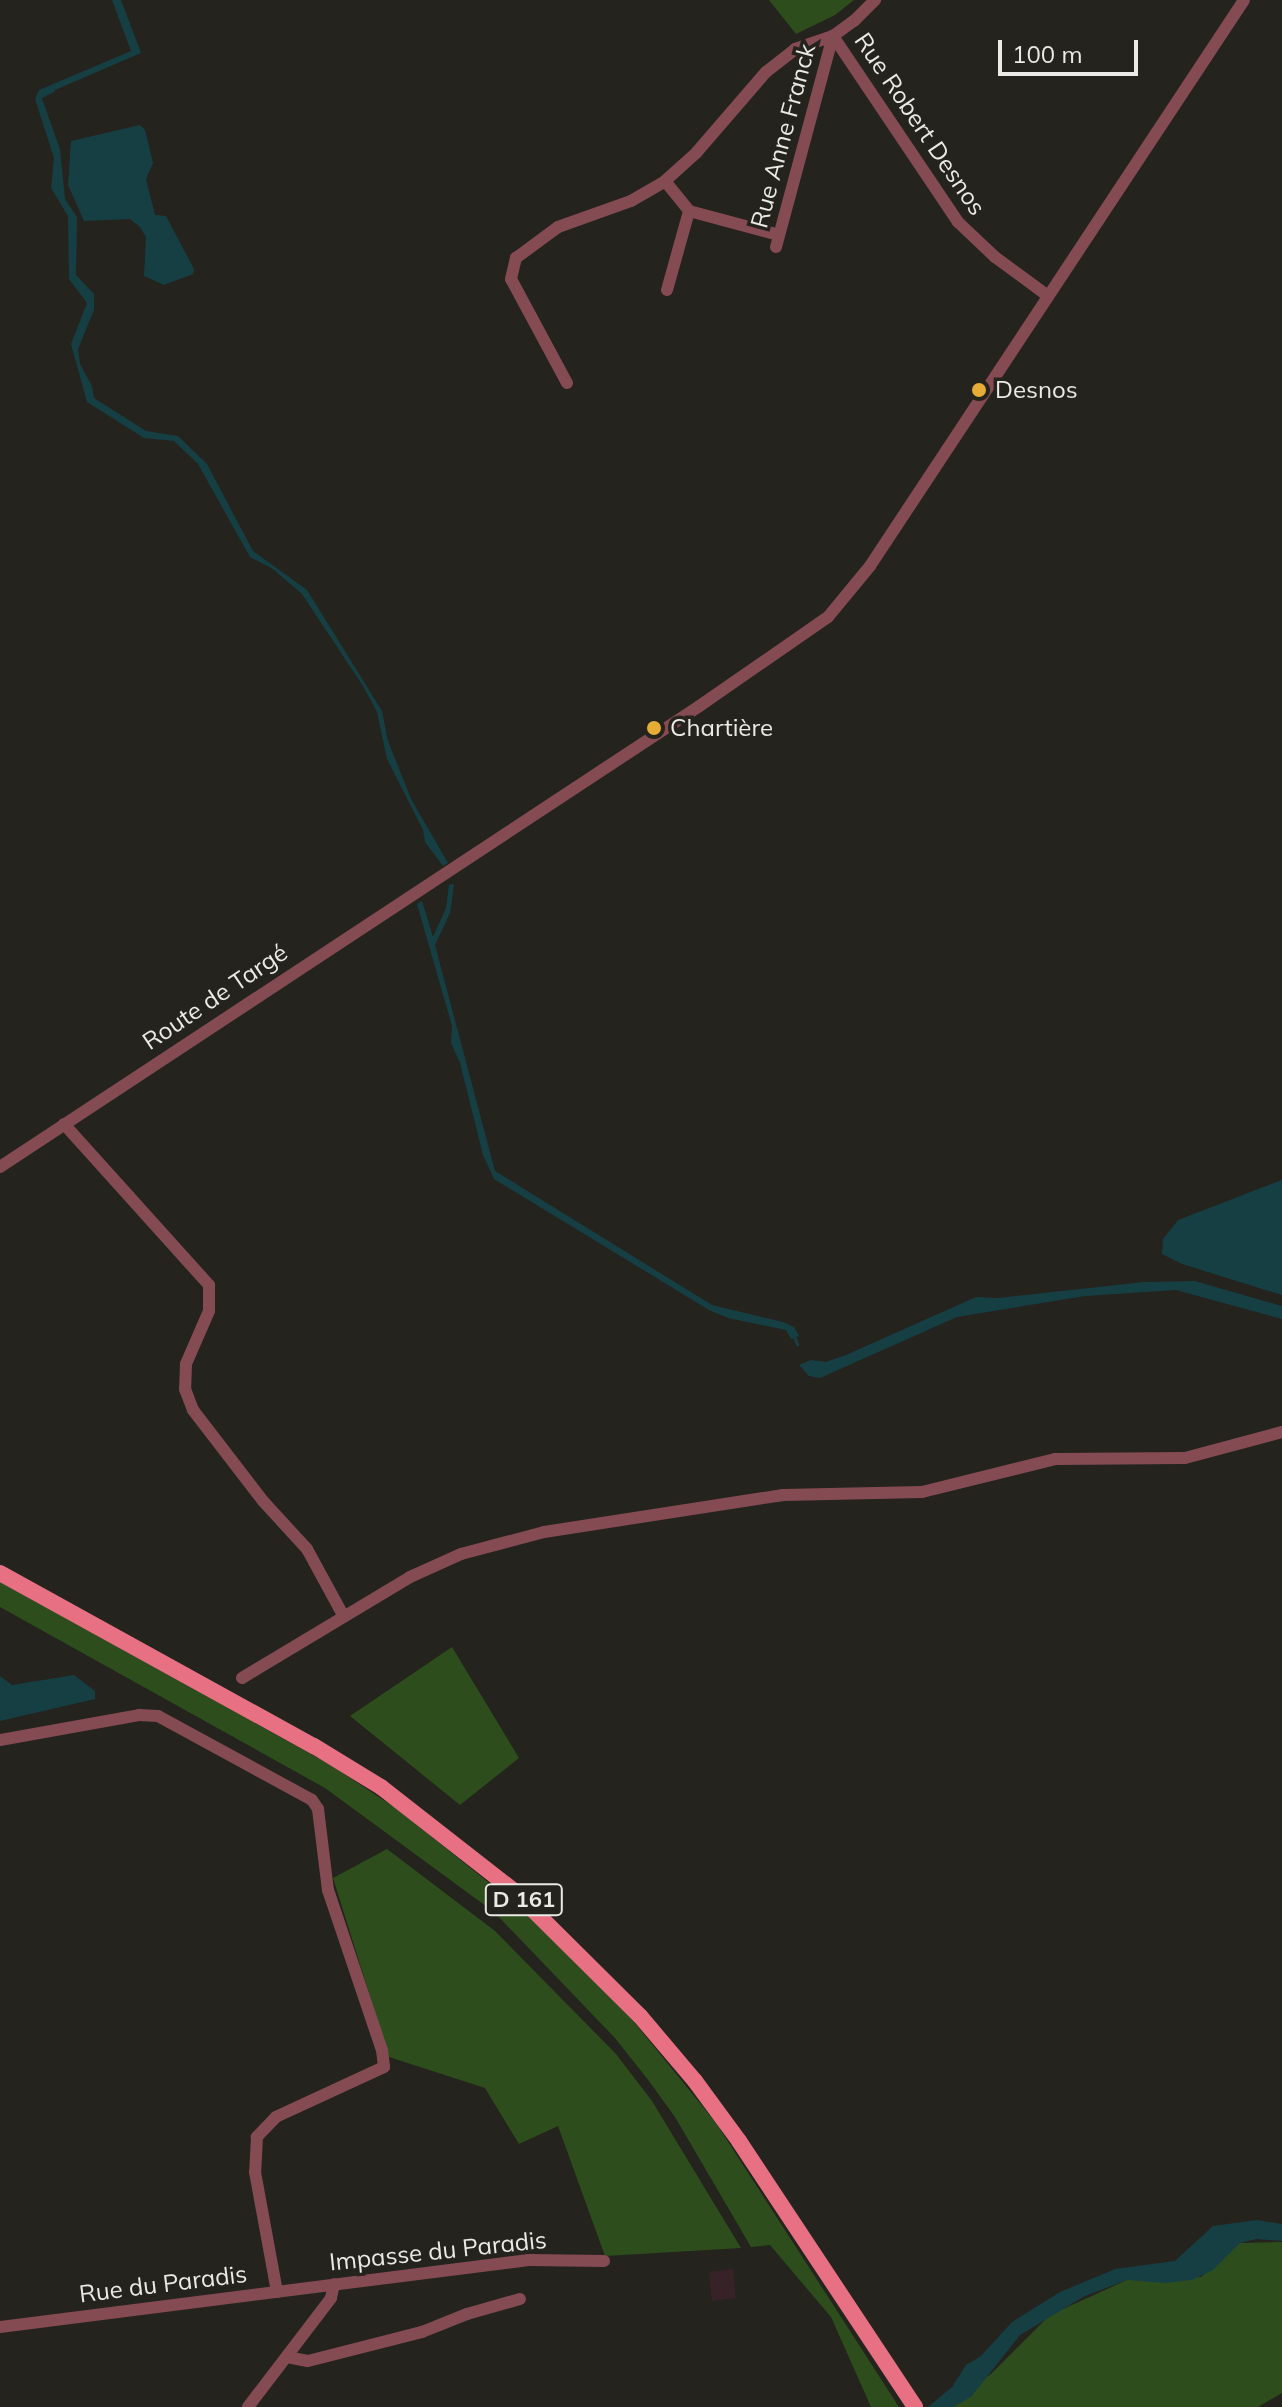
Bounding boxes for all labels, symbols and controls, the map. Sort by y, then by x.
scale bar [1002,24,1142,74]
street label: Rue Robert Desnos [848,27,992,221]
text: 100 m [1012,39,1083,69]
street label: Rue Anne Franck [745,41,821,231]
place label: Desnos [995,376,1078,404]
marker: Desnos [970,381,988,399]
place label: Chartière [670,714,773,742]
marker: Chartière [645,719,663,737]
street label: Route de Targé [137,938,293,1056]
road number: D 161 [484,1882,564,1918]
street label: Impasse du Paradis [328,2225,548,2277]
street label: Rue du Paradis [78,2259,248,2309]

